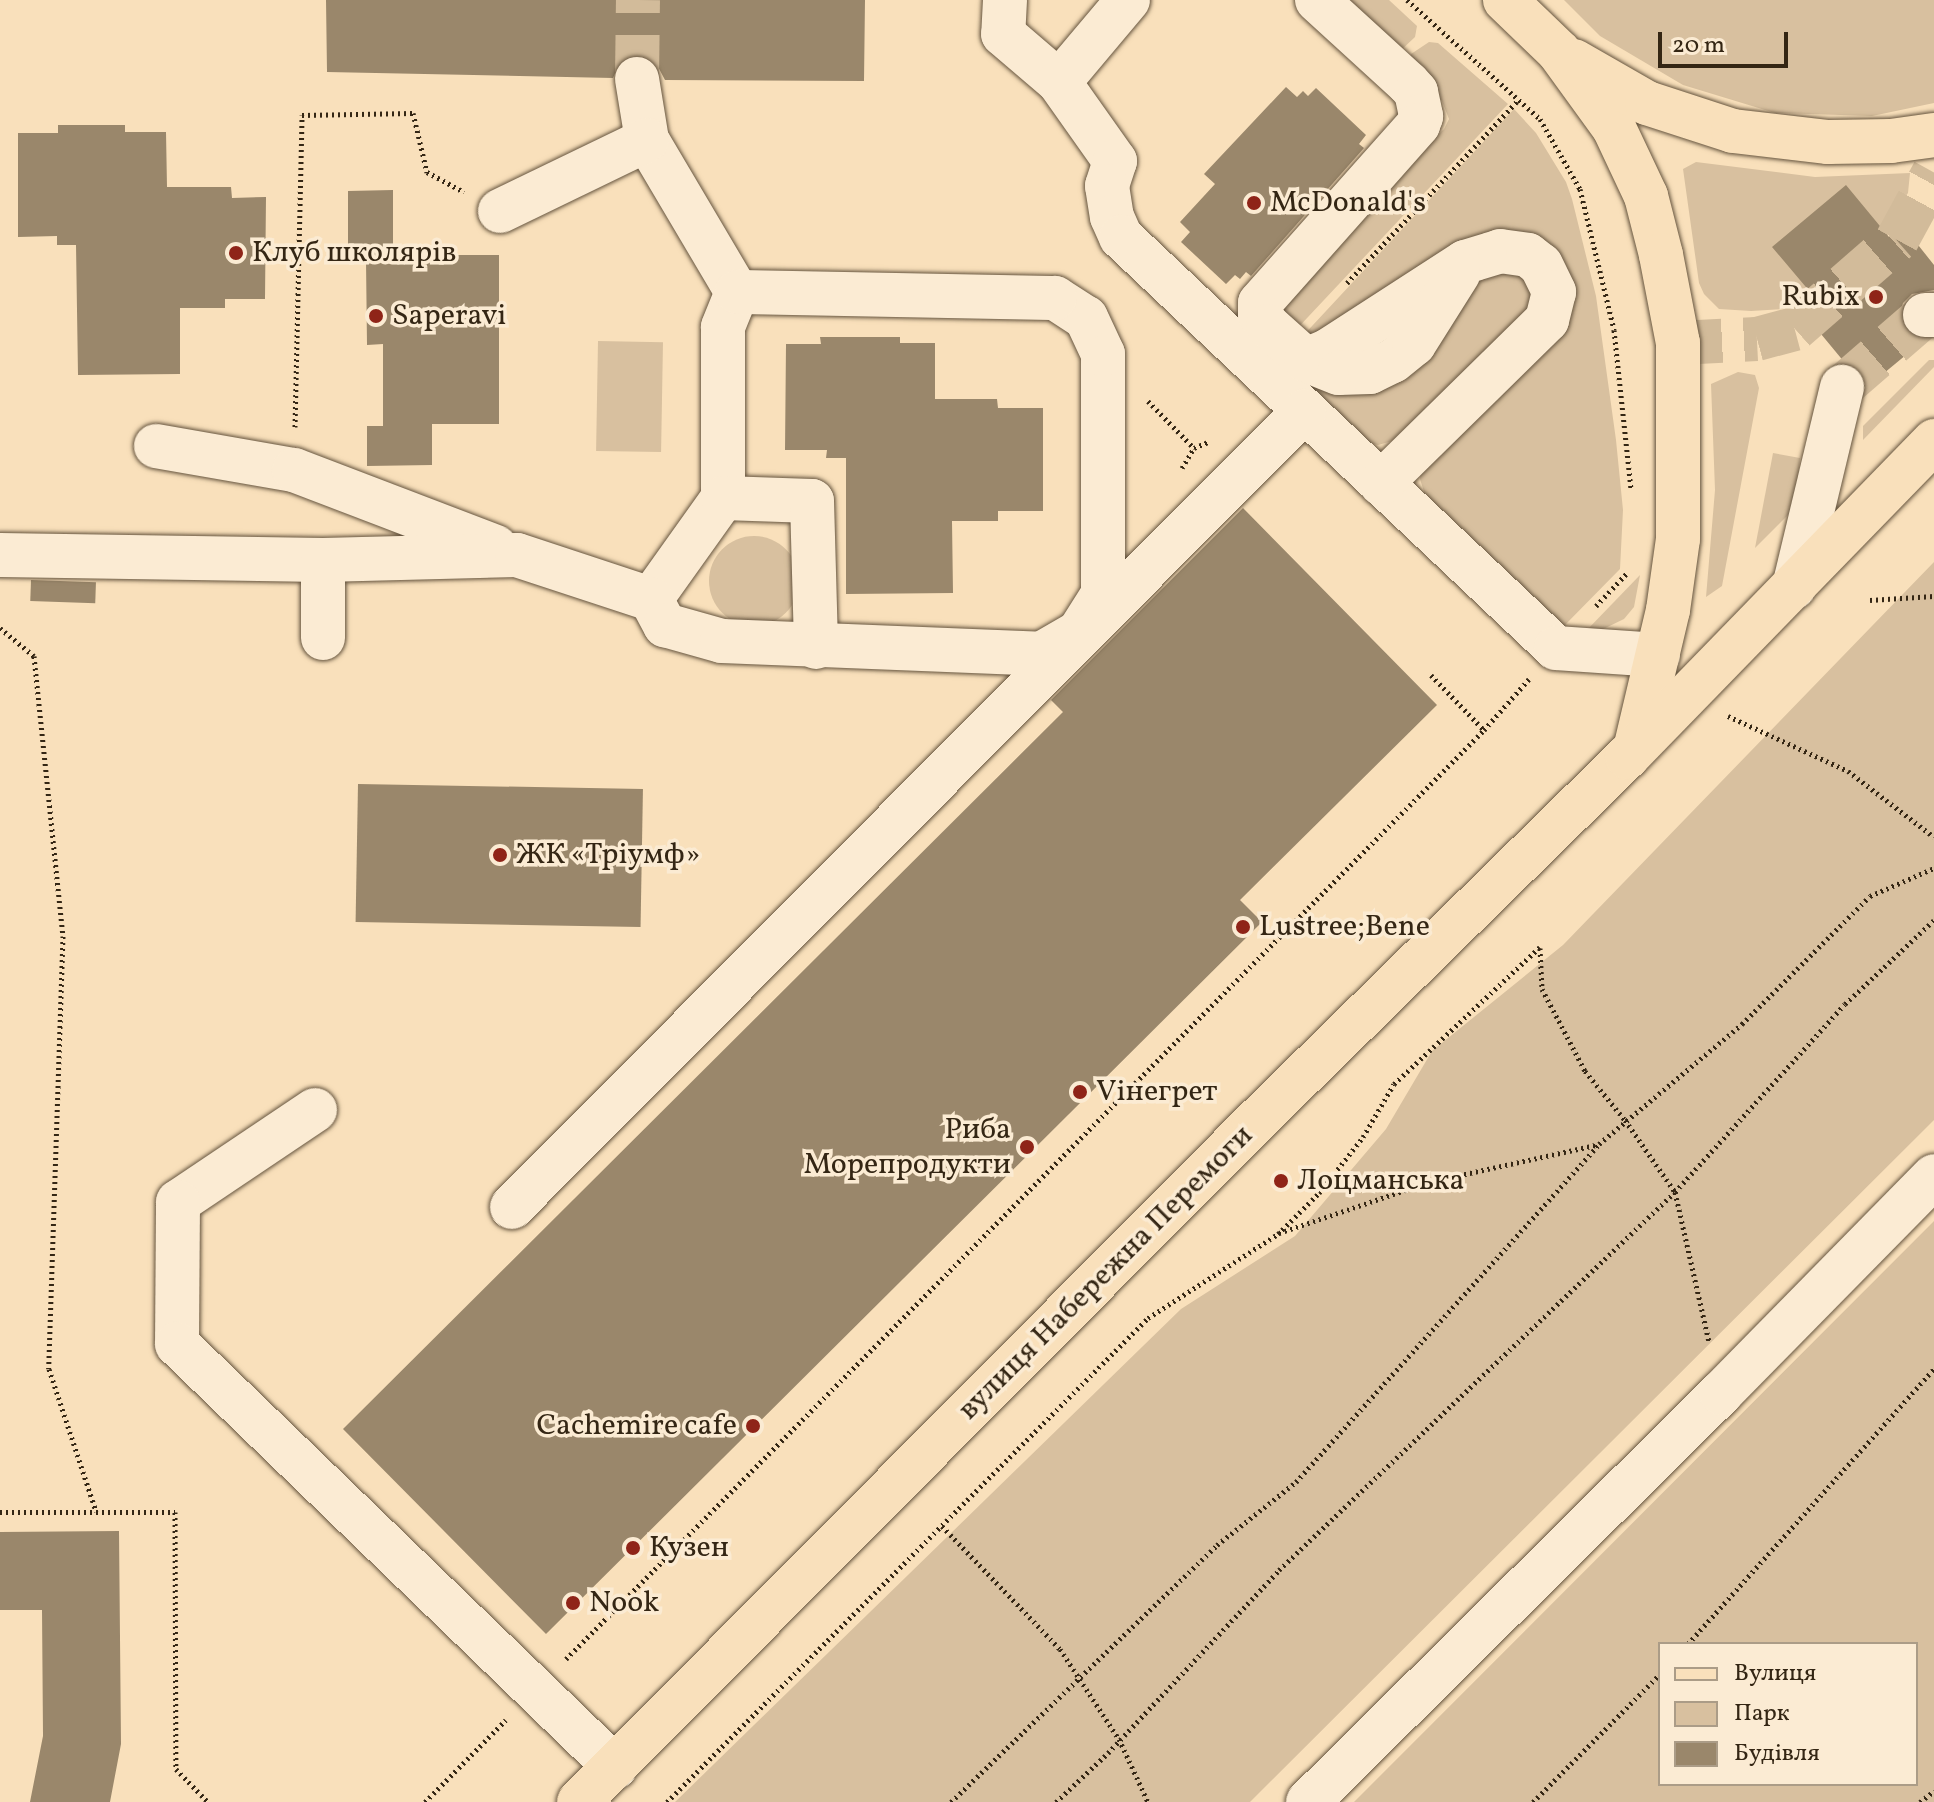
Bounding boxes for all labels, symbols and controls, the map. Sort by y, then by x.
scale bar [1662,16,1792,66]
text: 20 m [1672,29,1725,63]
place label: McDonald's [1270,185,1426,221]
marker: McDonald's [1245,194,1263,212]
place label: Клуб школярів [252,235,456,271]
marker: Клуб школярів [227,244,245,262]
place label: Rubix [1781,279,1860,315]
marker: Rubix [1867,288,1885,306]
place label: Saperavi [392,298,506,334]
marker: Saperavi [367,307,385,325]
place label: ЖК «Тріумф» [516,837,701,873]
marker: ЖК «Тріумф» [491,846,509,864]
place label: Lustree;Bene [1259,909,1430,945]
marker: Lustree;Bene [1234,918,1252,936]
place label: Vінегрет [1096,1074,1217,1110]
marker: Vінегрет [1071,1083,1089,1101]
place label: Риба Морепродукти [803,1112,1011,1182]
street label: вулиця Набережна Перемоги [951,1118,1261,1428]
marker: Риба Морепродукти [1018,1138,1036,1156]
place label: Лоцманська [1297,1163,1464,1199]
marker: Лоцманська [1272,1172,1290,1190]
place label: Cachemire cafe [537,1408,737,1444]
marker: Cachemire cafe [744,1417,762,1435]
place label: Кузен [649,1530,729,1566]
marker: Кузен [624,1539,642,1557]
place label: Nook [589,1585,659,1621]
marker: Nook [564,1594,582,1612]
legend [1658,1642,1918,1786]
text: Вулиця [1734,1657,1816,1691]
text: Парк [1734,1697,1790,1731]
text: Будівля [1734,1737,1820,1771]

